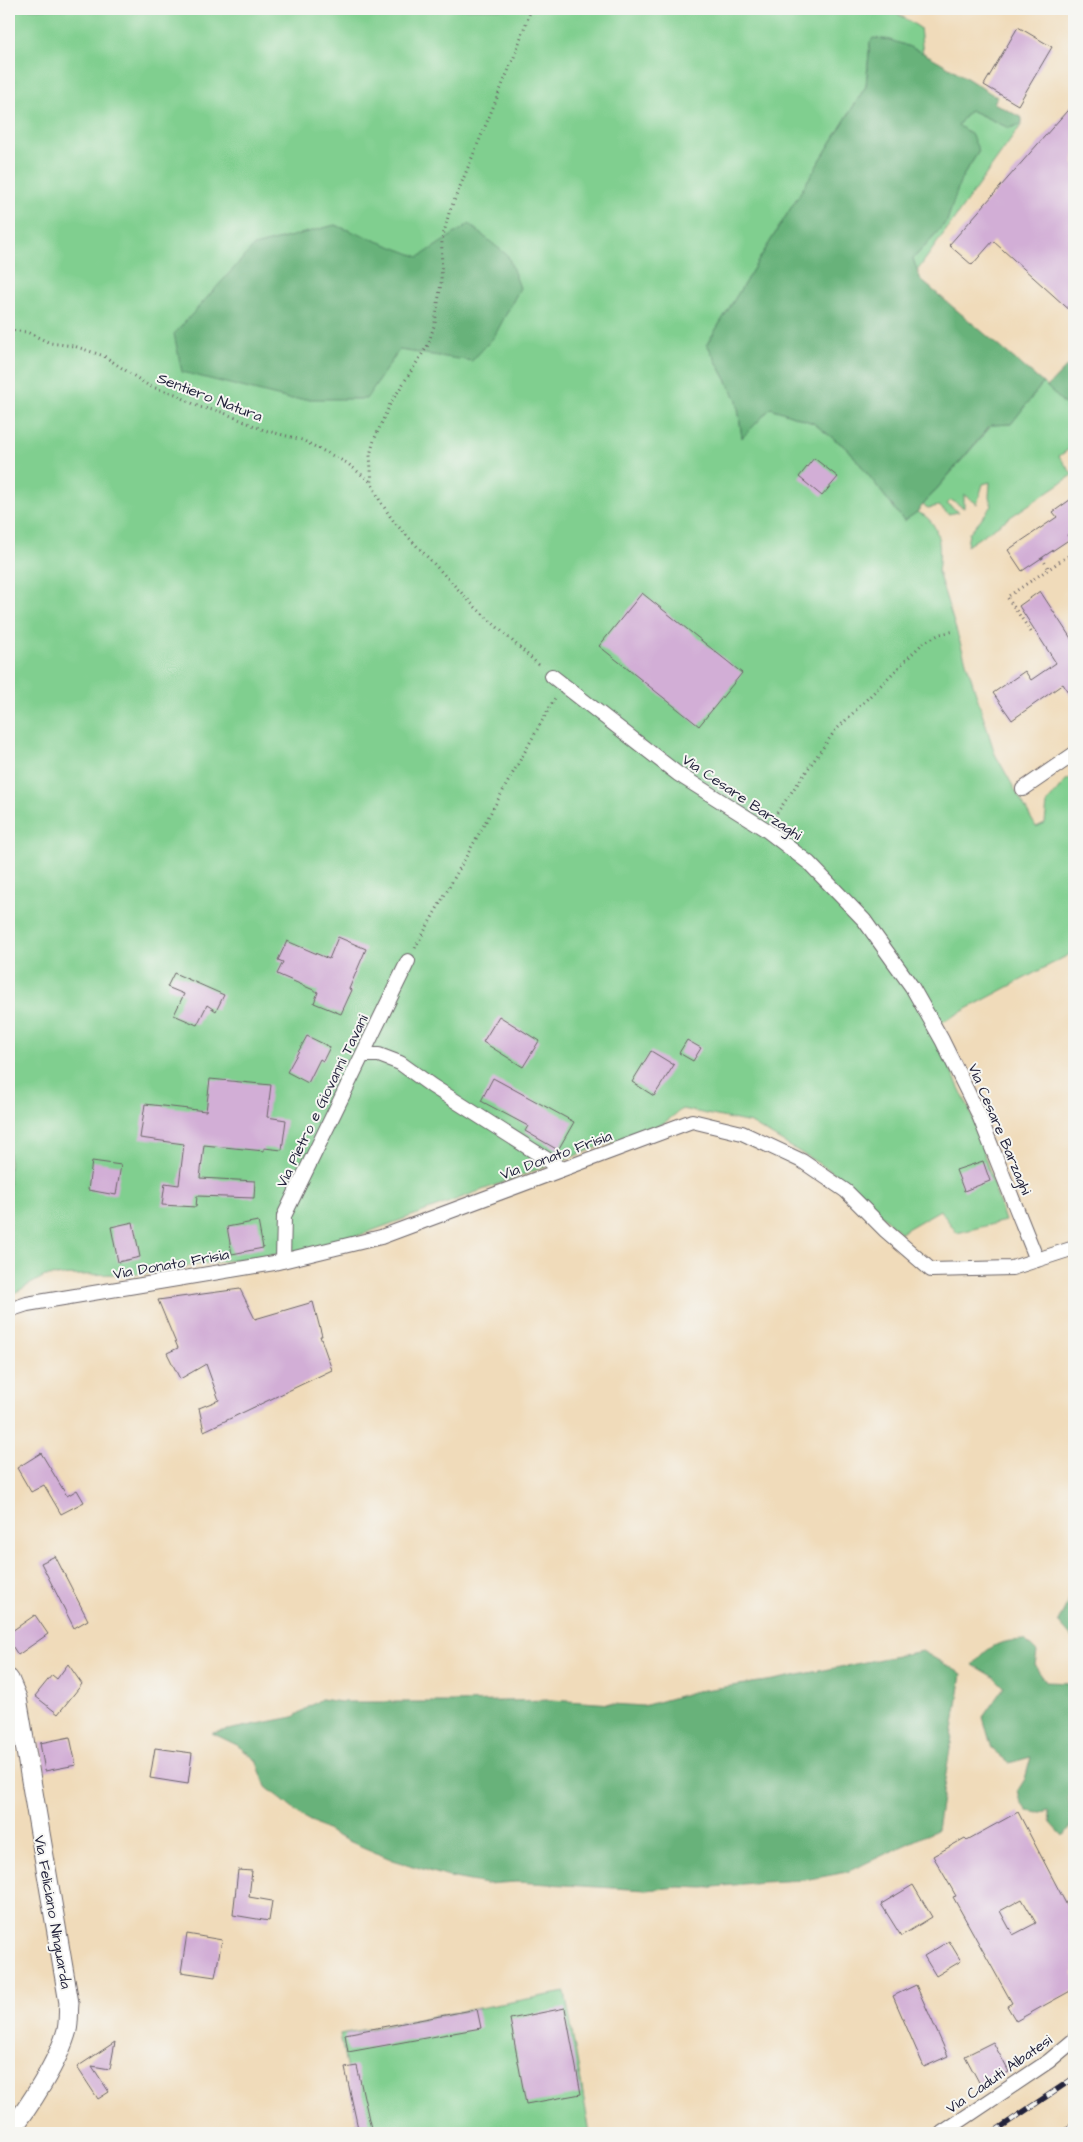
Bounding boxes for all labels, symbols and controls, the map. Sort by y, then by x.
street label: Sentiero Natura [154,368,266,427]
street label: Via Cesare Barzaghi [677,749,807,847]
street label: Via Pietro e Giovanni Tavani [271,1011,374,1191]
street label: Via Cesare Barzaghi [961,1060,1037,1199]
street label: Via Donato Frisia [497,1125,615,1185]
street label: Via Donato Frisia [111,1244,231,1285]
street label: Via Feliciano Ninguarda [28,1834,76,1991]
street label: Via Caduti Albatesi [942,2029,1057,2119]

